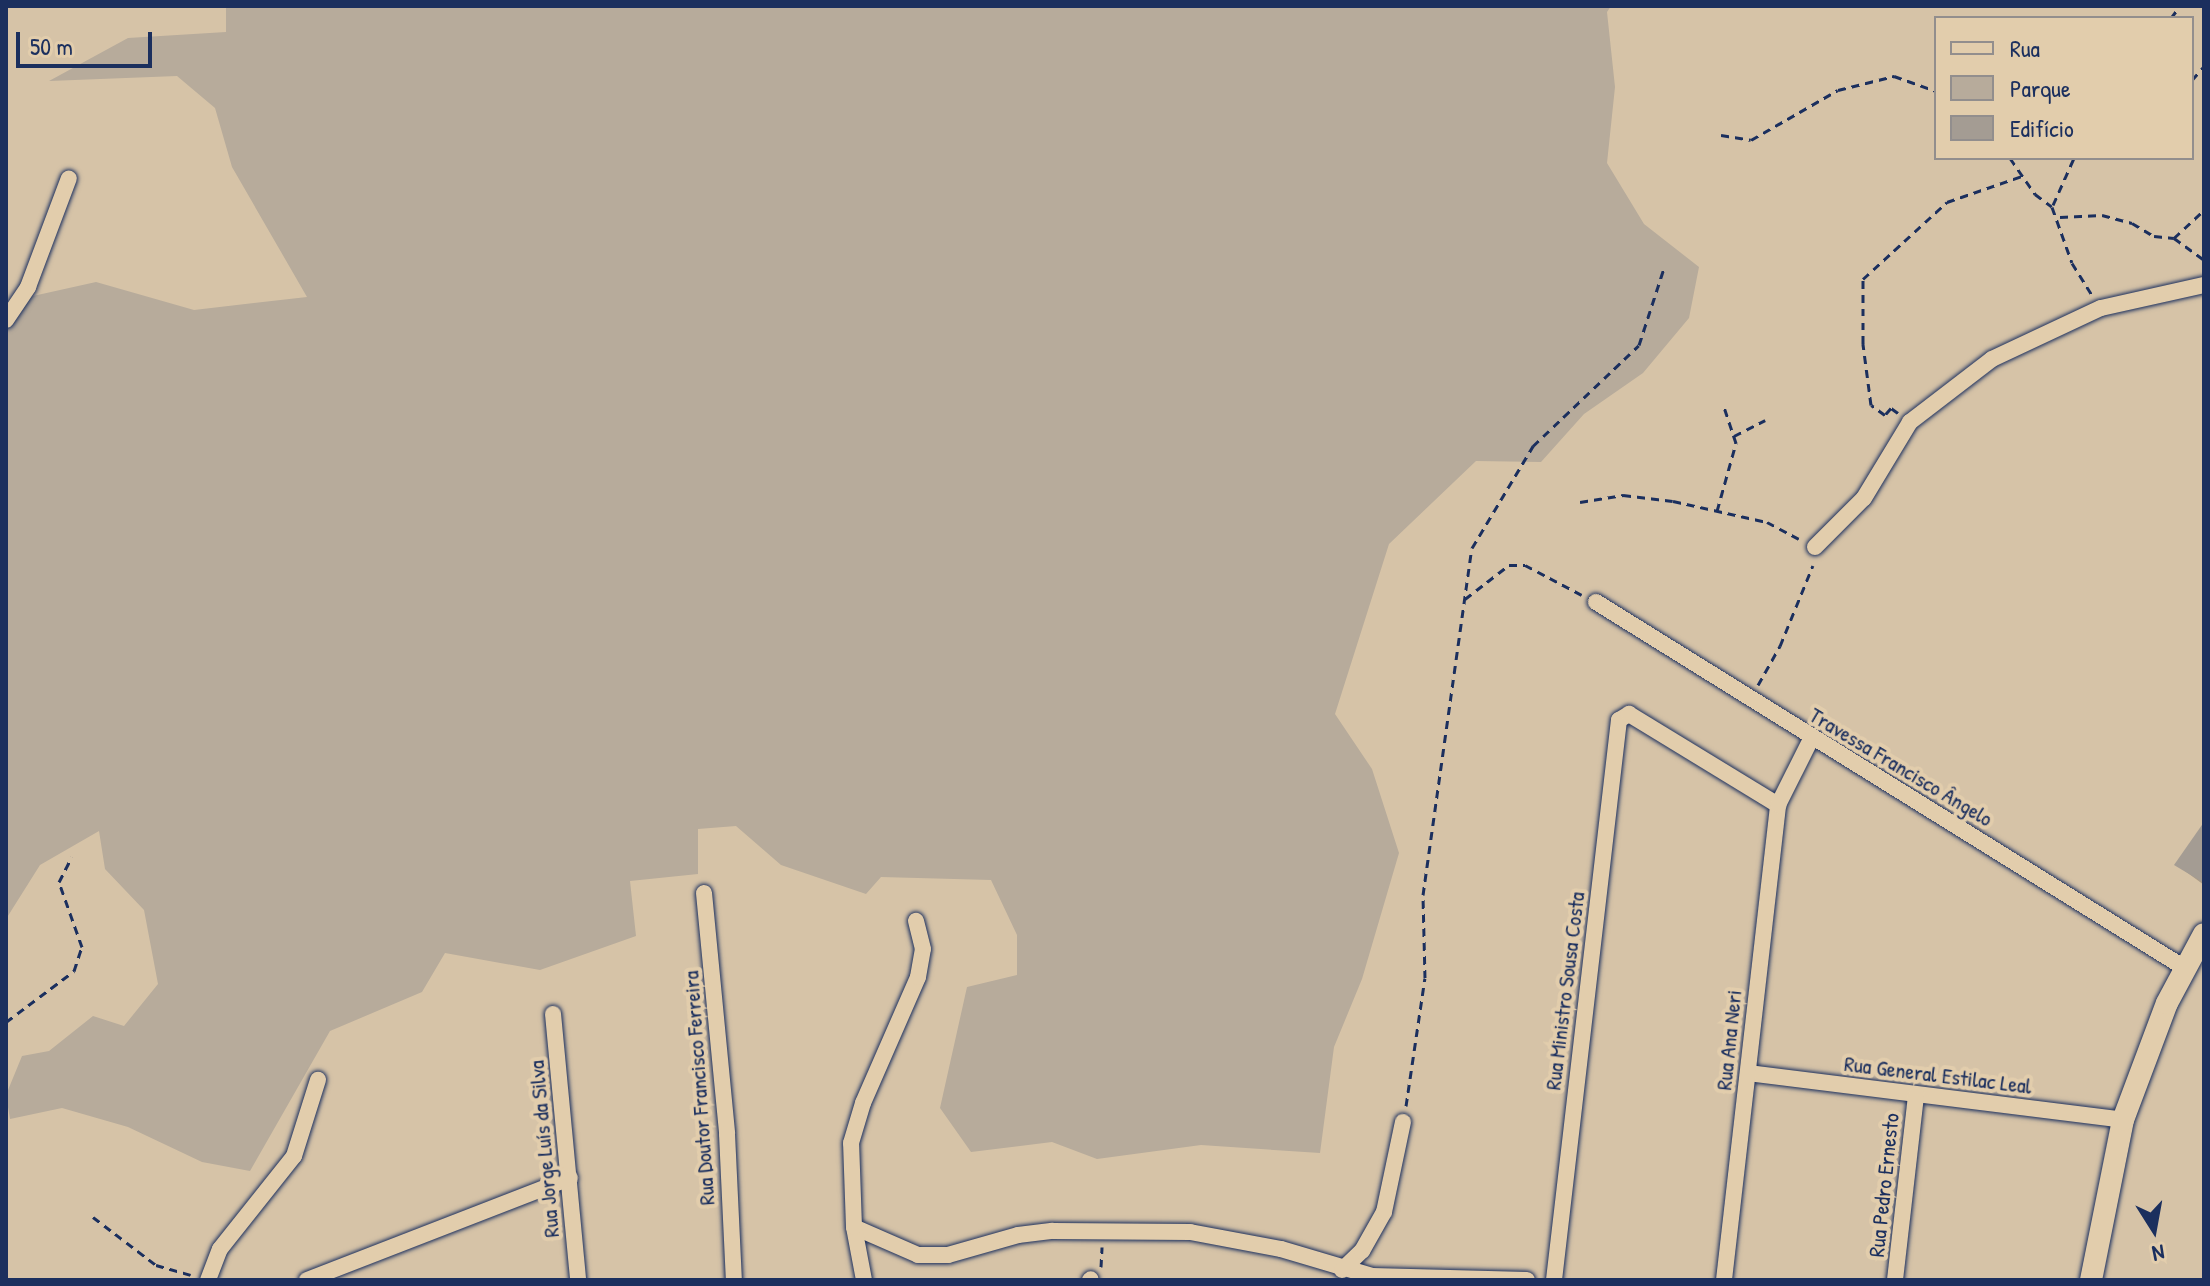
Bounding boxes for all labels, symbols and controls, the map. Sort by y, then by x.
scale bar [20,16,156,66]
legend [1934,16,2194,160]
text: 50 m [30,30,73,62]
text: Rua [2010,32,2040,64]
text: Parque [2010,72,2070,104]
text: Edifício [2010,112,2074,144]
street label: Travessa Francisco Ângelo [1805,702,1997,832]
street label: Rua Ministro Sousa Costa [1540,890,1590,1092]
street label: Rua Doutor Francisco Ferreira [678,970,720,1206]
street label: Rua Ana Neri [1711,989,1747,1091]
street label: Rua General Estilac Leal [1843,1050,2033,1100]
street label: Rua Jorge Luís da Silva [523,1059,565,1239]
street label: Rua Pedro Ernesto [1863,1112,1905,1258]
north arrow [2114,1190,2194,1270]
text: N [2150,1238,2167,1269]

